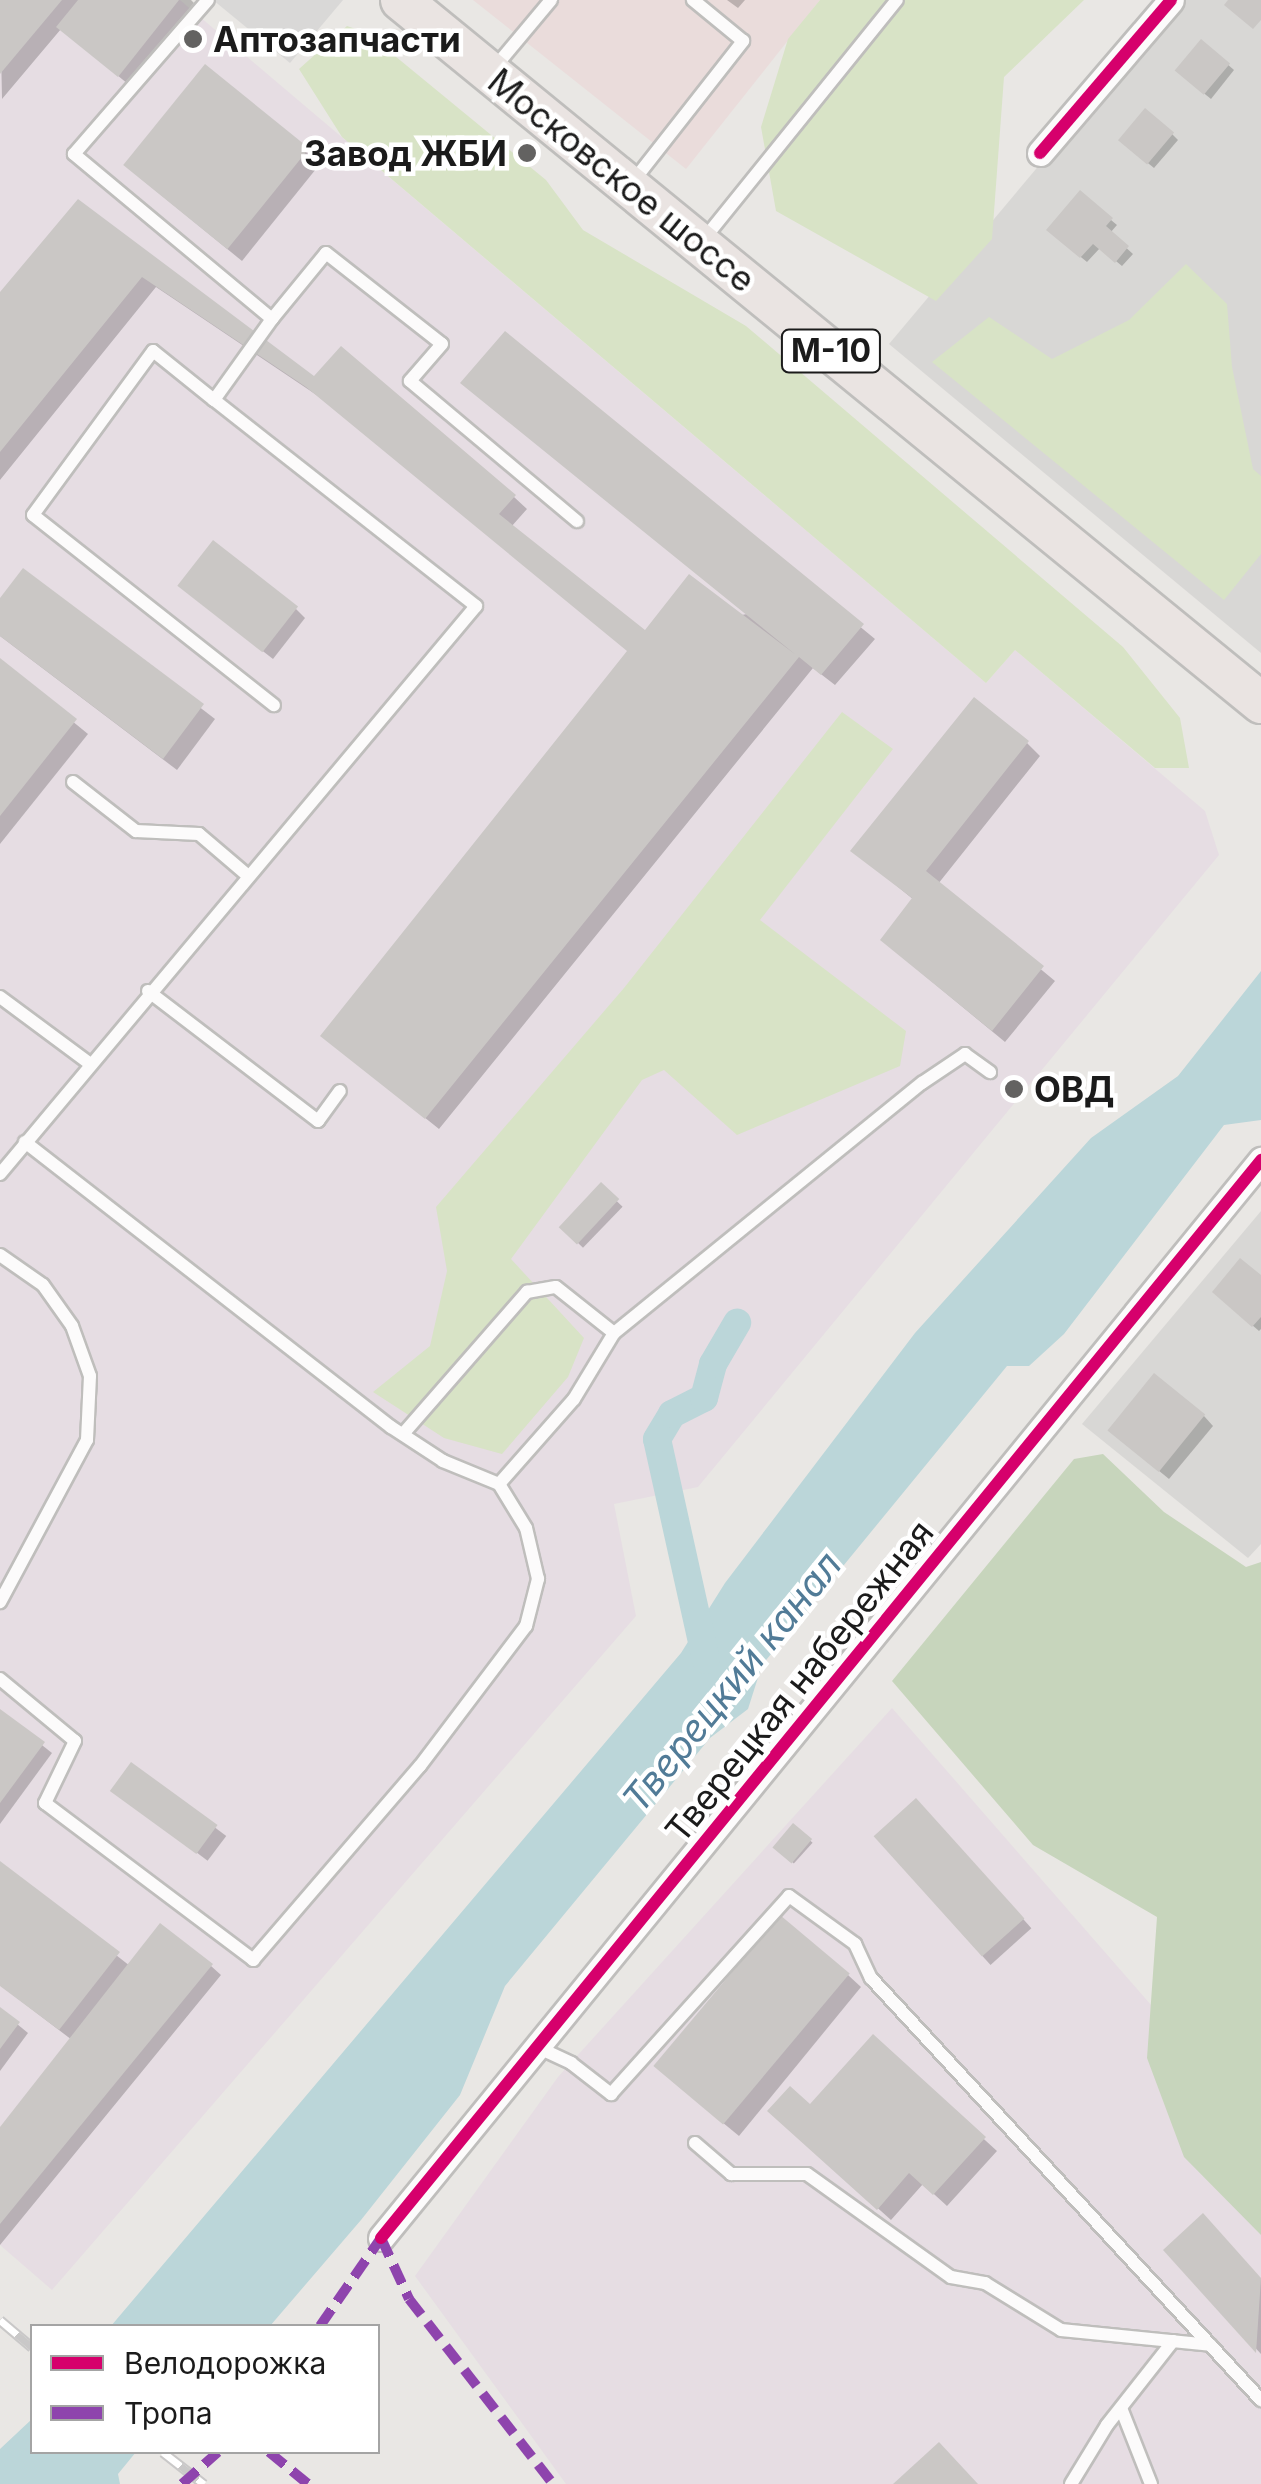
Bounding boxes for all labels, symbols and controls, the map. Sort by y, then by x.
place label: Аптозапчасти [213,18,461,60]
marker: Аптозапчасти [182,28,204,50]
street label: Московское шоссе [480,59,764,301]
place label: Завод ЖБИ [304,132,507,174]
marker: Завод ЖБИ [516,142,538,164]
road number: М-10 [778,324,884,378]
place label: ОВД [1034,1068,1115,1110]
marker: ОВД [1003,1078,1025,1100]
street label: Тверецкая набережная [656,1512,942,1850]
water label: Тверецкий канал [613,1543,851,1821]
legend [30,2324,380,2454]
text: Велодорожка [124,2345,326,2381]
text: Тропа [124,2395,213,2431]

